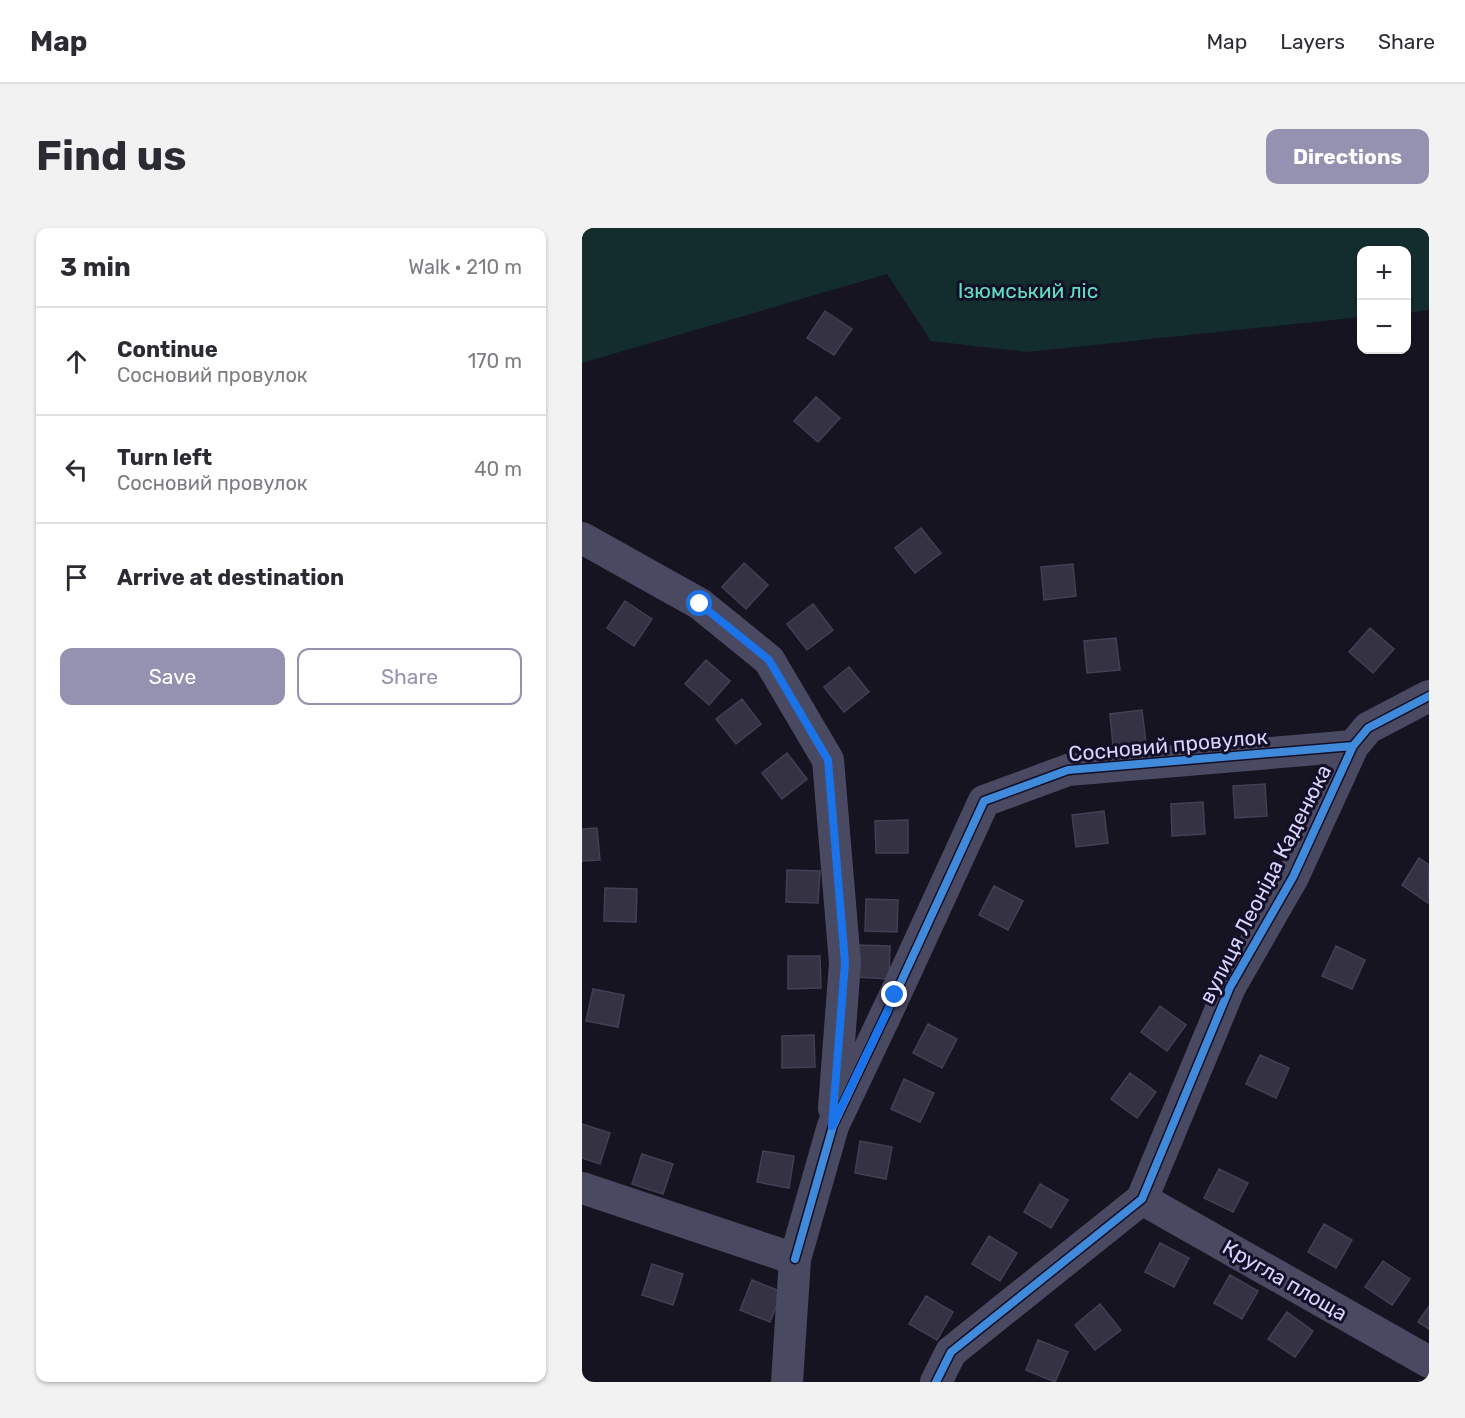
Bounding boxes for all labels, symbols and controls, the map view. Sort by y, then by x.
text: Map [30,25,87,58]
text: Map [1206,29,1247,54]
text: Layers [1280,29,1345,54]
text: Share [1378,29,1435,54]
button: Directions [1266,129,1429,184]
text: Find us [36,131,187,181]
map controls [1357,246,1411,354]
button: + [1357,246,1411,300]
text: 3 min [60,252,131,283]
text: Walk · 210 m [408,255,522,279]
park label: Ізюмський ліс [958,278,1098,303]
button: − [1357,300,1411,354]
text: Continue [117,336,218,363]
icon: ahead [60,345,93,378]
text: 170 m [468,349,522,373]
text: Сосновий провулок [117,363,308,387]
text: Turn left [117,444,212,471]
icon: left [60,453,93,486]
text: 40 m [474,457,522,481]
text: Сосновий провулок [117,471,308,495]
icon: arrive [60,561,93,594]
text: Arrive at destination [117,564,344,591]
route start [686,590,712,616]
button: Save [60,648,285,705]
button: Share [297,648,522,705]
street label: Сосновий провулок [1067,724,1269,766]
street label: вулиця Леоніда Каденюка [1194,760,1336,1008]
route end [881,981,907,1007]
street label: Кругла площа [1218,1234,1352,1326]

